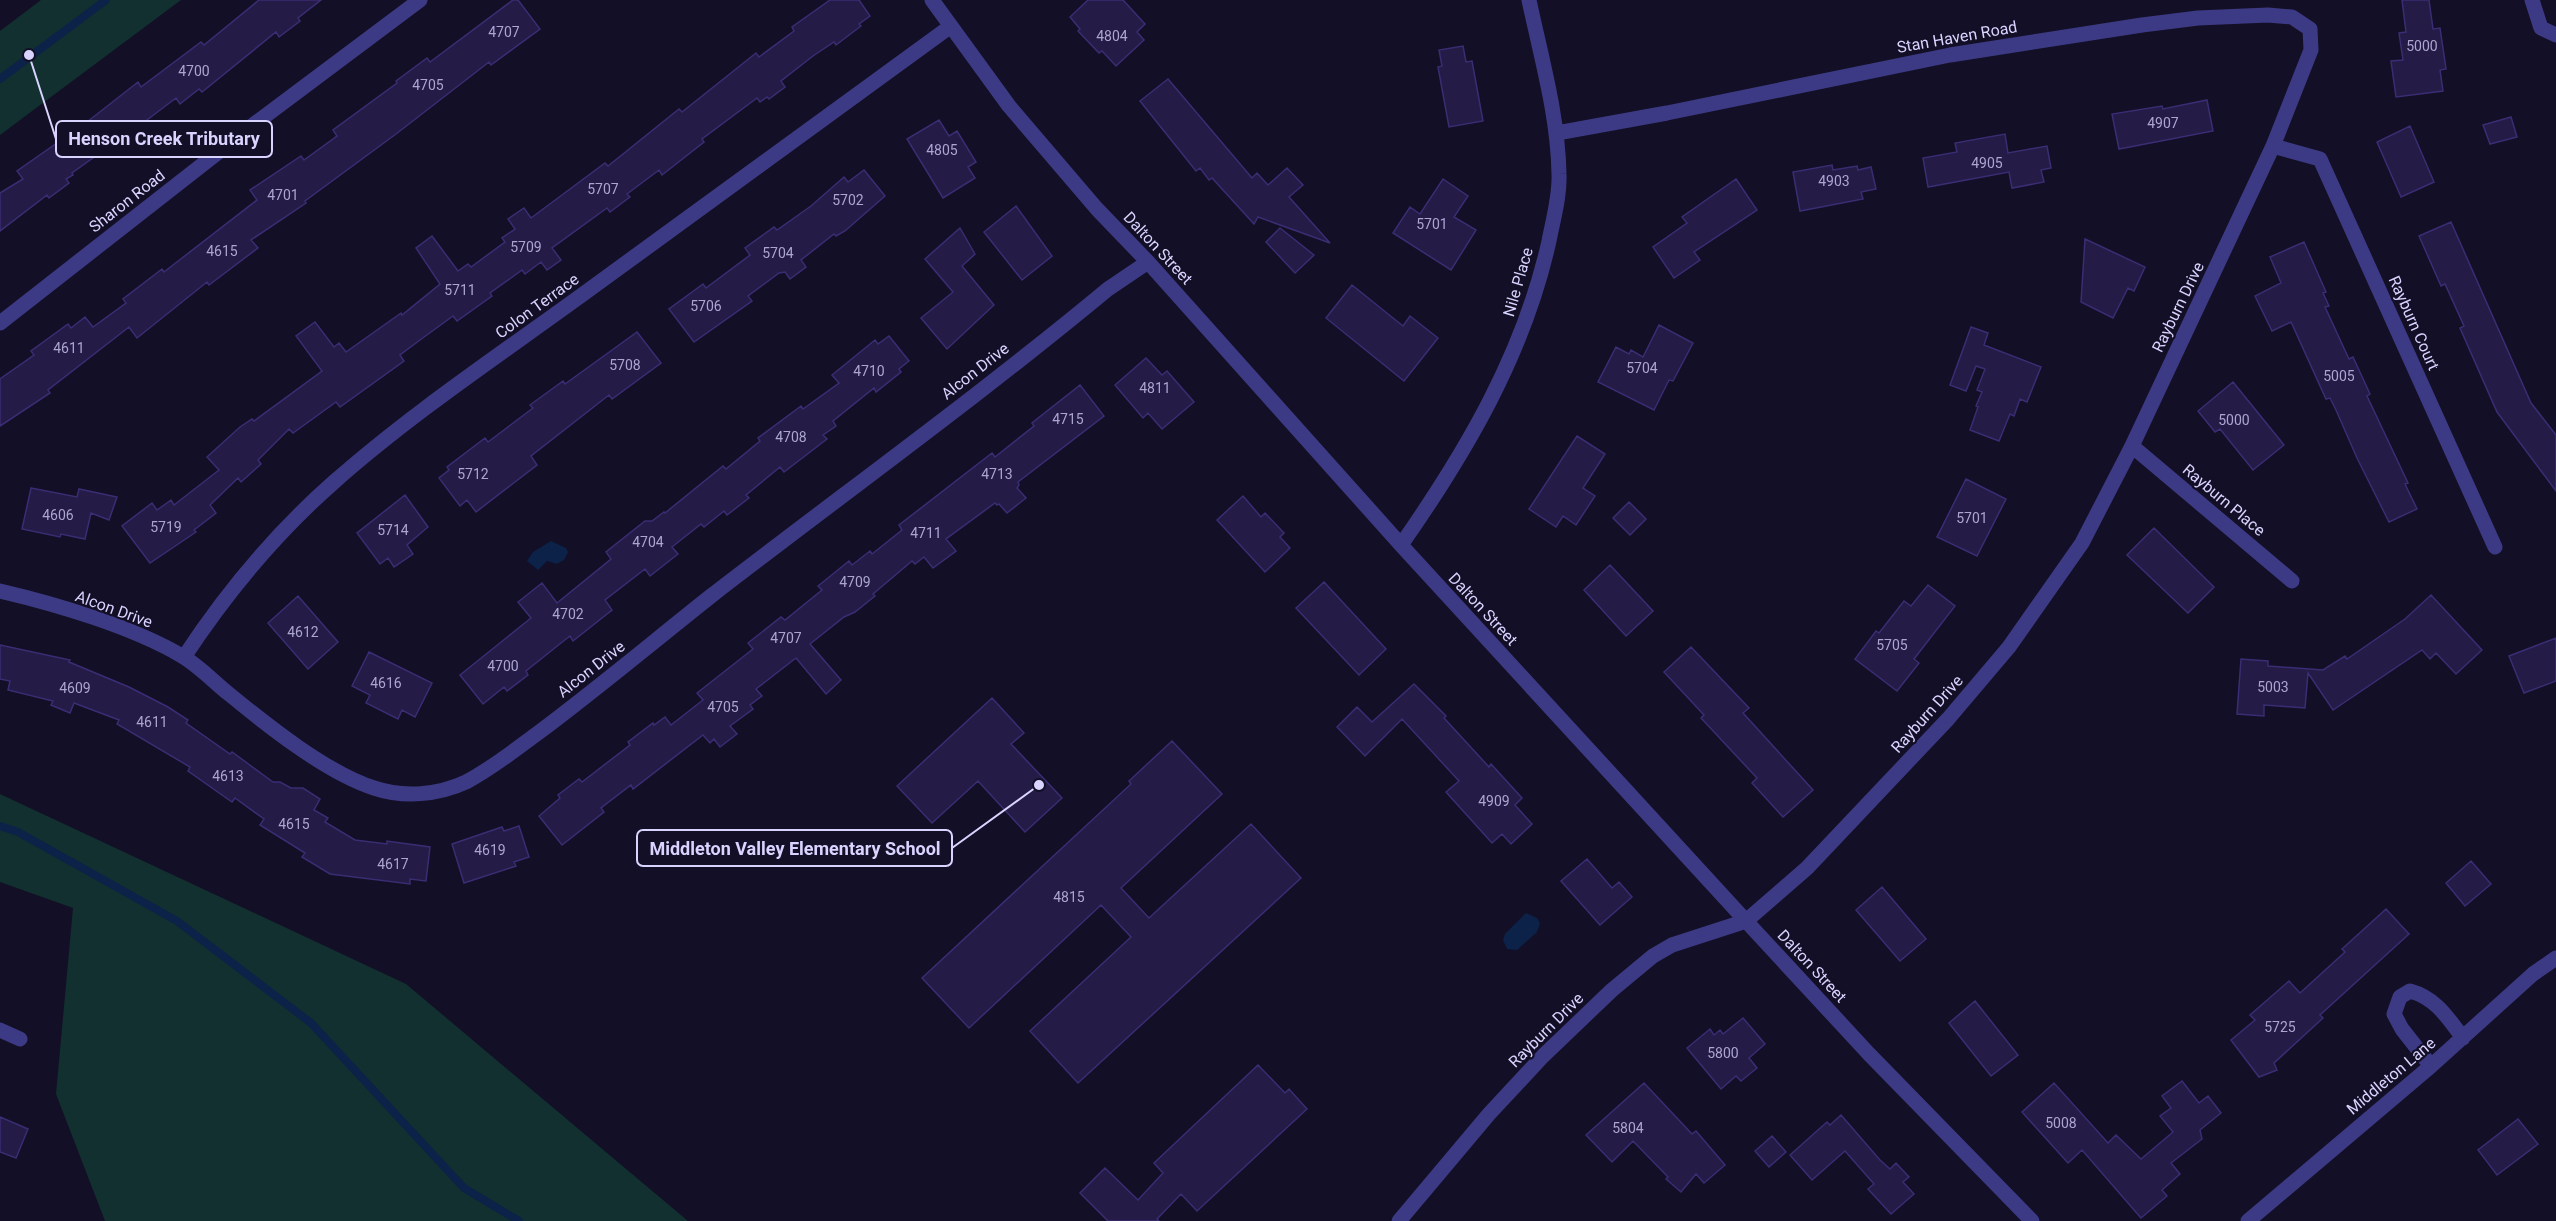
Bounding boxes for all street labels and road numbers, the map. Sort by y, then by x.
street label: Stan Haven Road [1895,17,2019,57]
street label: Sharon Road [85,166,169,236]
street label: Dalton Street [1120,208,1196,288]
street label: Nile Place [1499,245,1537,319]
street label: Rayburn Drive [2148,259,2208,355]
street label: Colon Terrace [492,269,582,343]
street label: Rayburn Court [2385,273,2443,373]
street label: Alcon Drive [937,339,1013,403]
street label: Rayburn Place [2179,460,2269,540]
street label: Dalton Street [1445,569,1521,649]
street label: Alcon Drive [73,586,155,632]
street label: Alcon Drive [553,637,629,701]
street label: Rayburn Drive [1887,671,1967,757]
street label: Dalton Street [1774,926,1850,1006]
street label: Rayburn Drive [1505,989,1587,1071]
street label: Middleton Lane [2343,1033,2439,1119]

